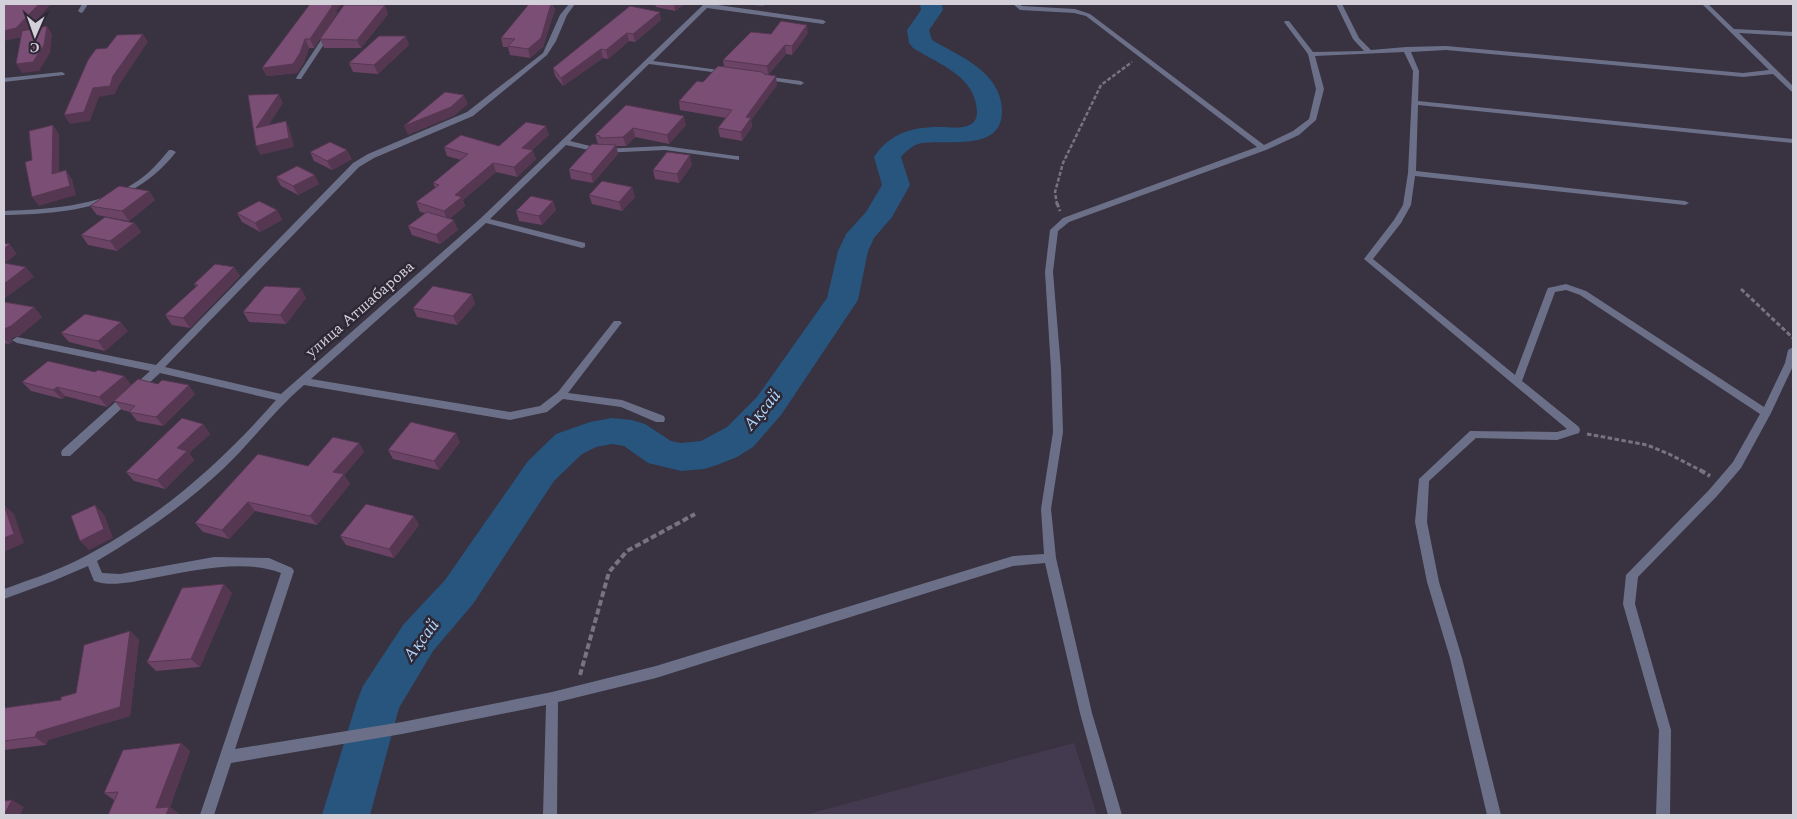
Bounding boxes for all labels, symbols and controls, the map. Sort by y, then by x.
north arrow [10,10,60,60]
text: С [29,37,40,58]
street label: улица Атшабарова [299,255,420,364]
water label: Ақсай [736,383,788,438]
water label: Ақсай [395,613,446,668]

